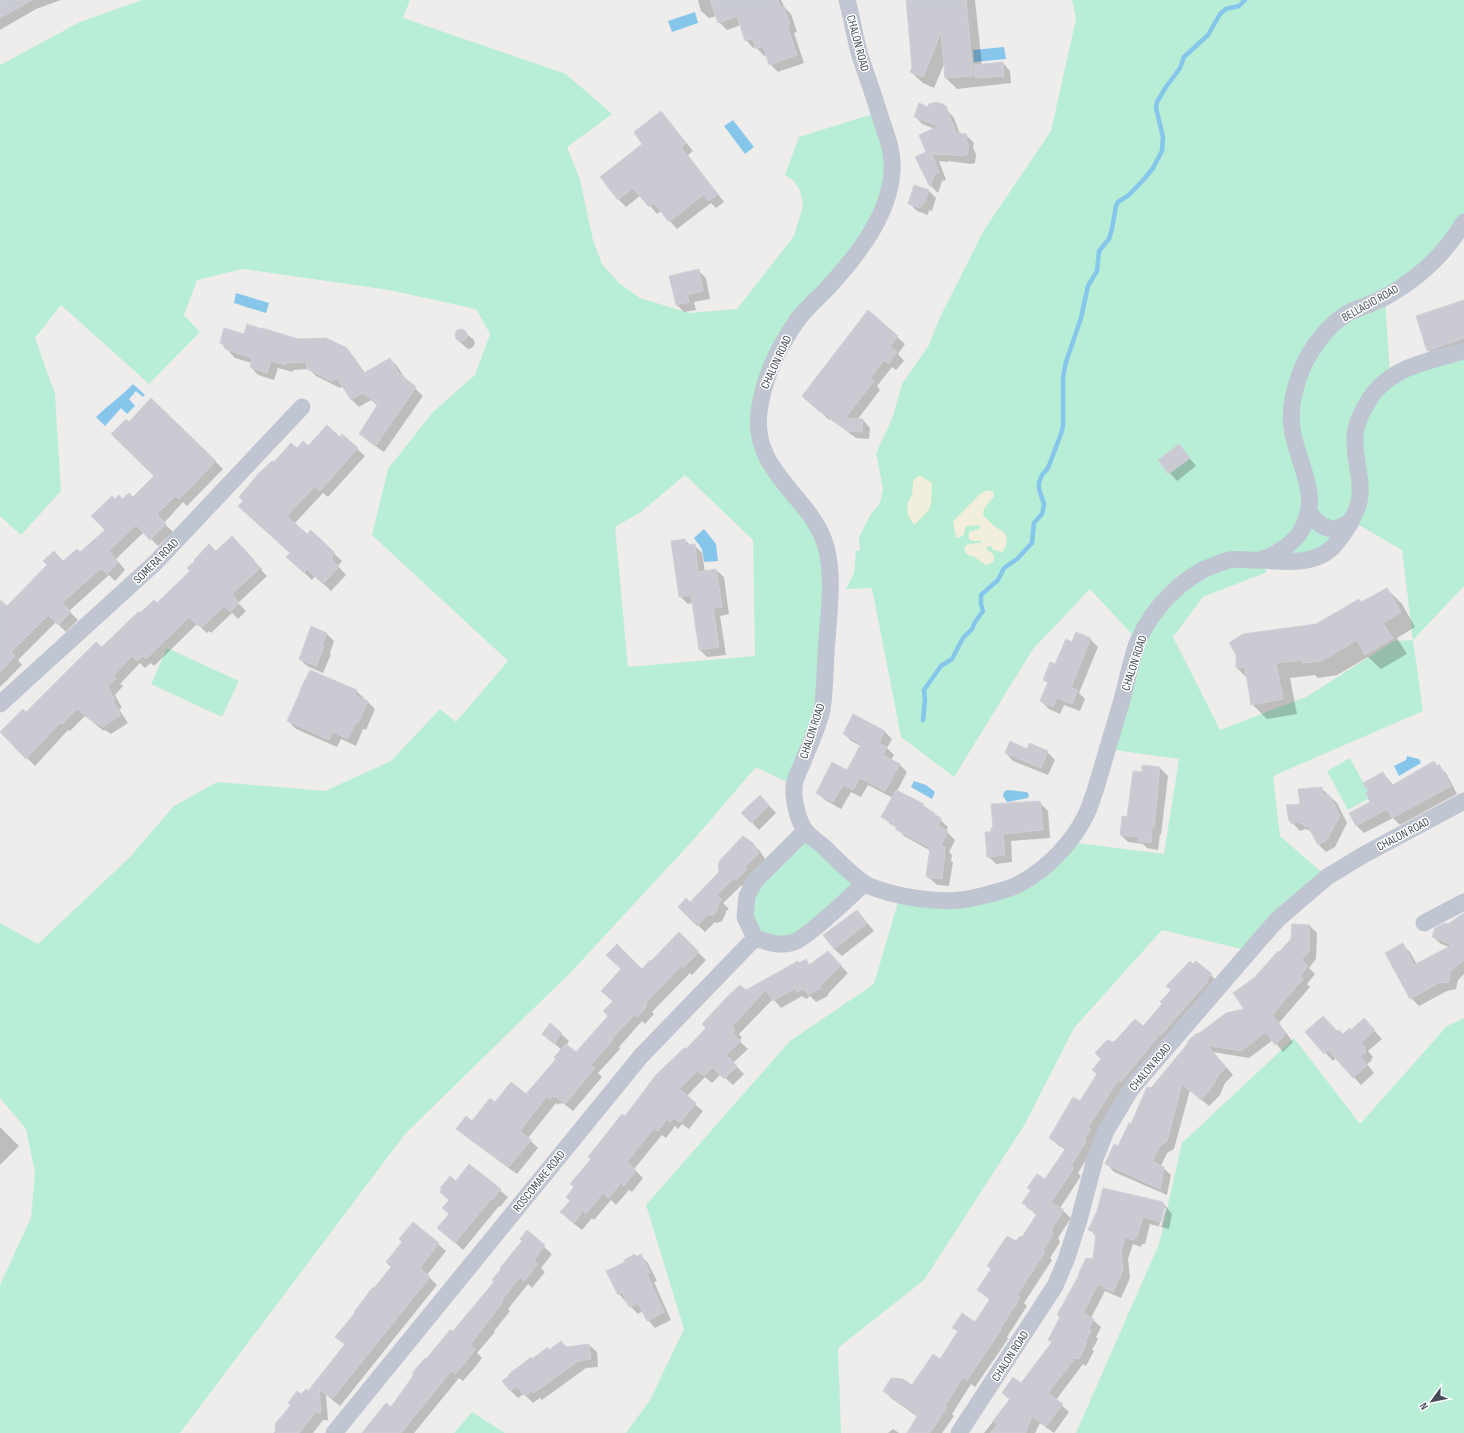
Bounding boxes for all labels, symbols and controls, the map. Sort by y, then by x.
street label: CHALON ROAD [843,13,872,73]
street label: BELLAGIO ROAD [1339,282,1401,325]
street label: CHALON ROAD [757,333,795,391]
street label: SOMERA ROAD [131,535,182,587]
street label: CHALON ROAD [1118,633,1151,693]
street label: CHALON ROAD [796,701,829,761]
street label: CHALON ROAD [1374,814,1432,855]
street label: CHALON ROAD [1126,1040,1175,1094]
street label: ROSCOMARE ROAD [510,1147,569,1215]
street label: CHALON ROAD [988,1328,1032,1385]
north arrow [1412,1381,1452,1421]
text: N [1417,1400,1431,1412]

